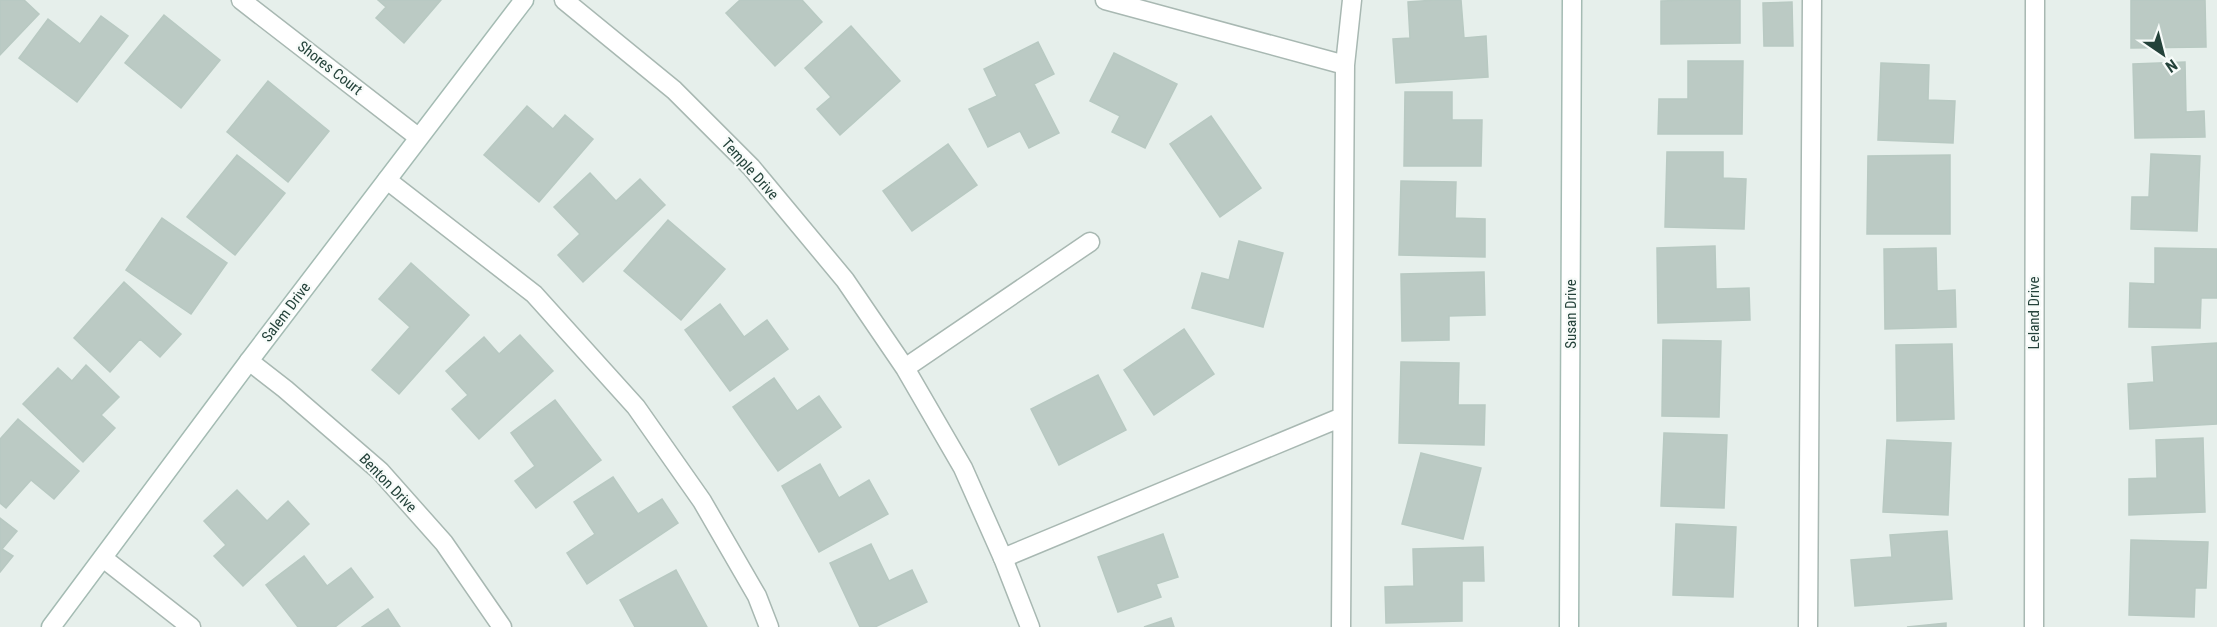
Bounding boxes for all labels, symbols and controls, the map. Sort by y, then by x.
north arrow [2133,24,2193,84]
street label: Shores Court [294,37,366,99]
text: N [2162,55,2181,76]
street label: Temple Drive [718,134,782,204]
street label: Leland Drive [2025,277,2043,349]
street label: Salem Drive [258,279,314,345]
street label: Susan Drive [1562,279,1580,349]
street label: Benton Drive [355,450,421,516]

